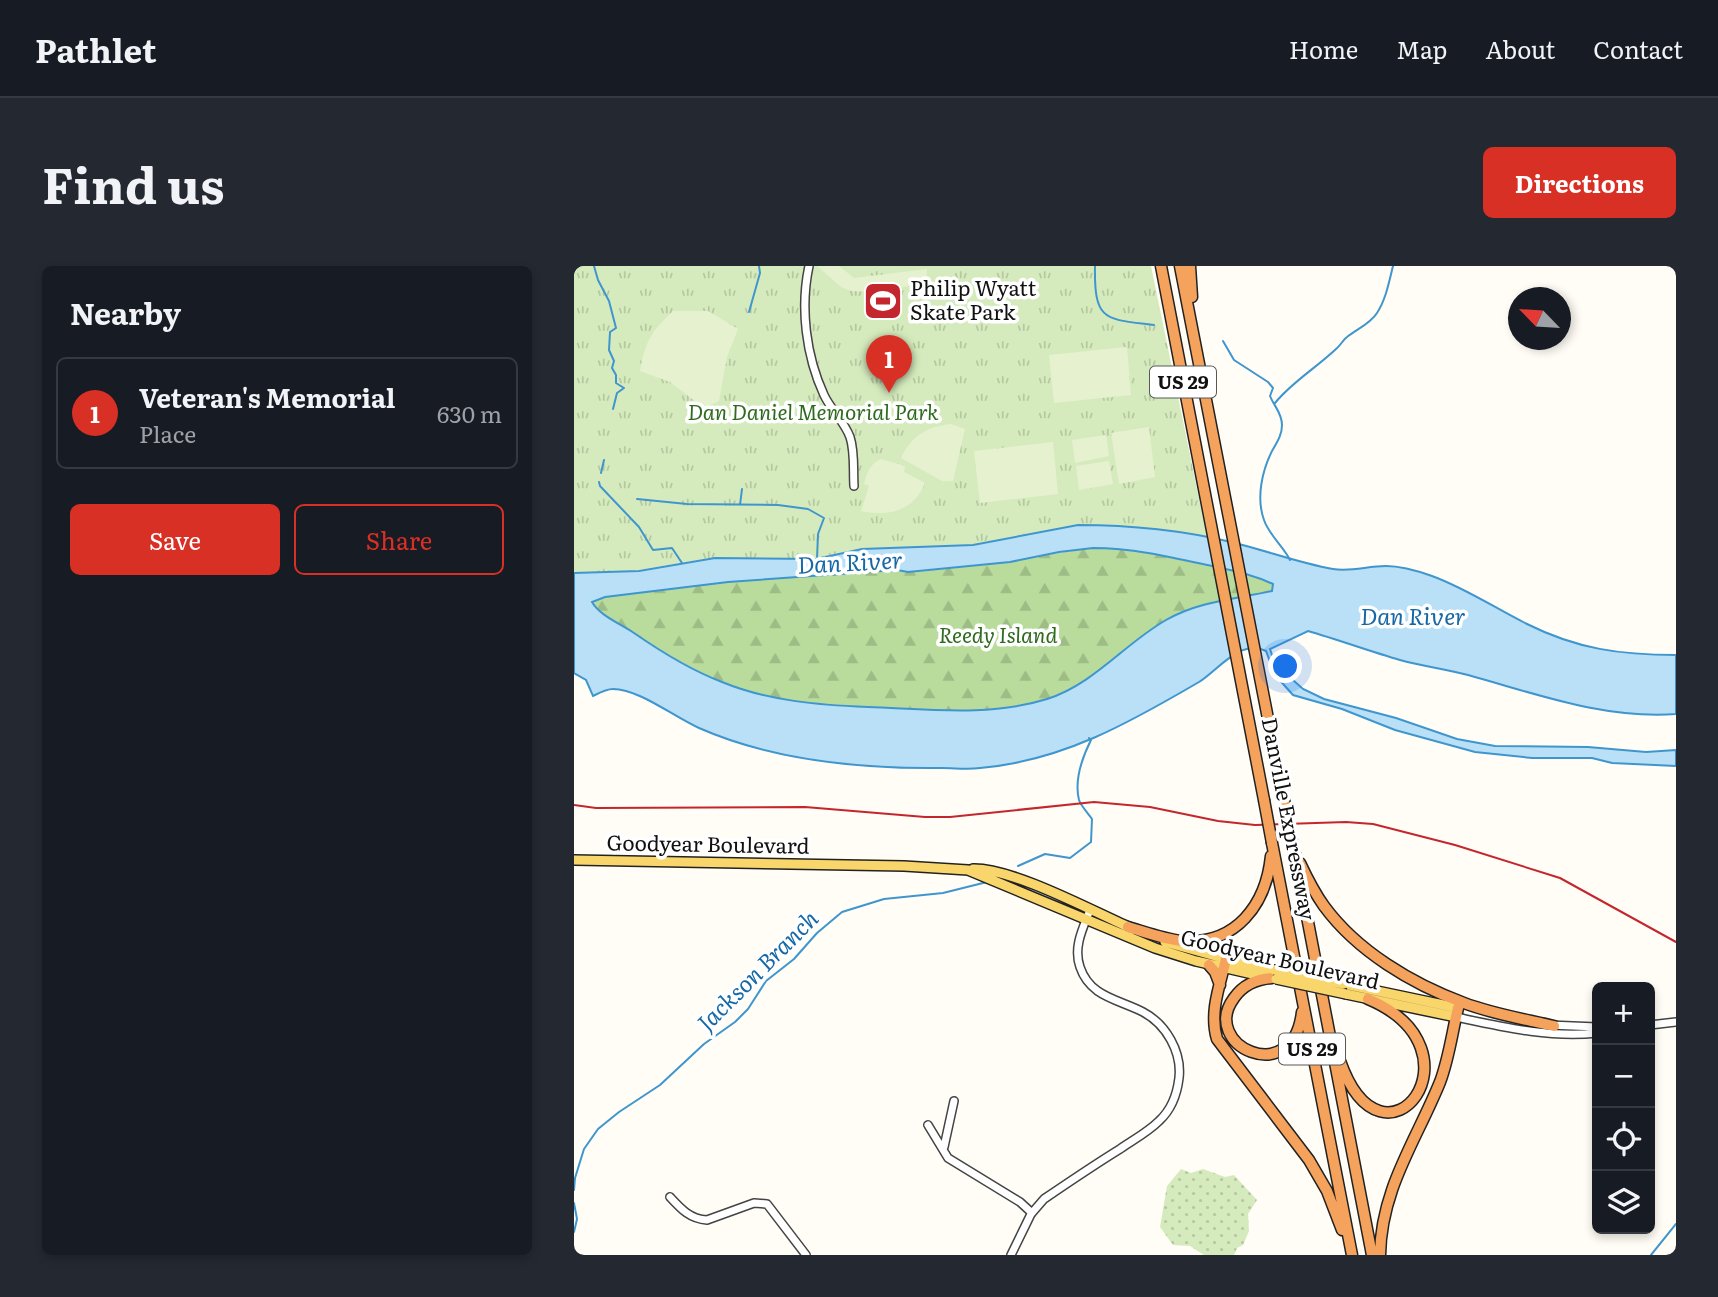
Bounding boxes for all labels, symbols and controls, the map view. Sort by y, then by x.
text: Pathlet [35,24,156,73]
text: Home [1289,31,1358,66]
text: Map [1396,31,1447,66]
text: About [1485,31,1555,66]
text: Contact [1593,31,1683,66]
text: Find us [42,146,225,219]
button: Directions [1483,147,1676,218]
place label: Philip Wyatt Skate Park [910,271,1037,326]
sports icon: Philip Wyatt Skate Park [862,280,904,322]
north arrow [1508,287,1571,350]
text: Nearby [70,290,181,334]
pin: 1 [866,335,912,393]
road number: US 29 [1150,366,1216,398]
text: Veteran's Memorial [139,377,395,416]
park label: Dan Daniel Memorial Park [687,395,939,426]
text: 1 [90,396,100,430]
text: 630 m [437,396,502,430]
text: Place [139,416,196,450]
button: Save [70,504,280,575]
button: Share [294,504,504,575]
water label: Dan River [796,541,904,581]
water label: Dan River [1360,598,1466,632]
park label: Reedy Island [938,618,1058,649]
your location [1268,649,1302,683]
street label: Danville Expressway [1256,714,1325,923]
street label: Goodyear Boulevard [606,825,810,860]
water label: Jackson Branch [688,901,825,1038]
street label: Goodyear Boulevard [1178,920,1383,996]
map controls [1592,982,1655,1234]
button: + [1592,982,1655,1045]
road number: US 29 [1279,1034,1345,1064]
button: − [1592,1045,1655,1108]
button: locate [1592,1108,1655,1171]
button: layers [1592,1171,1655,1234]

